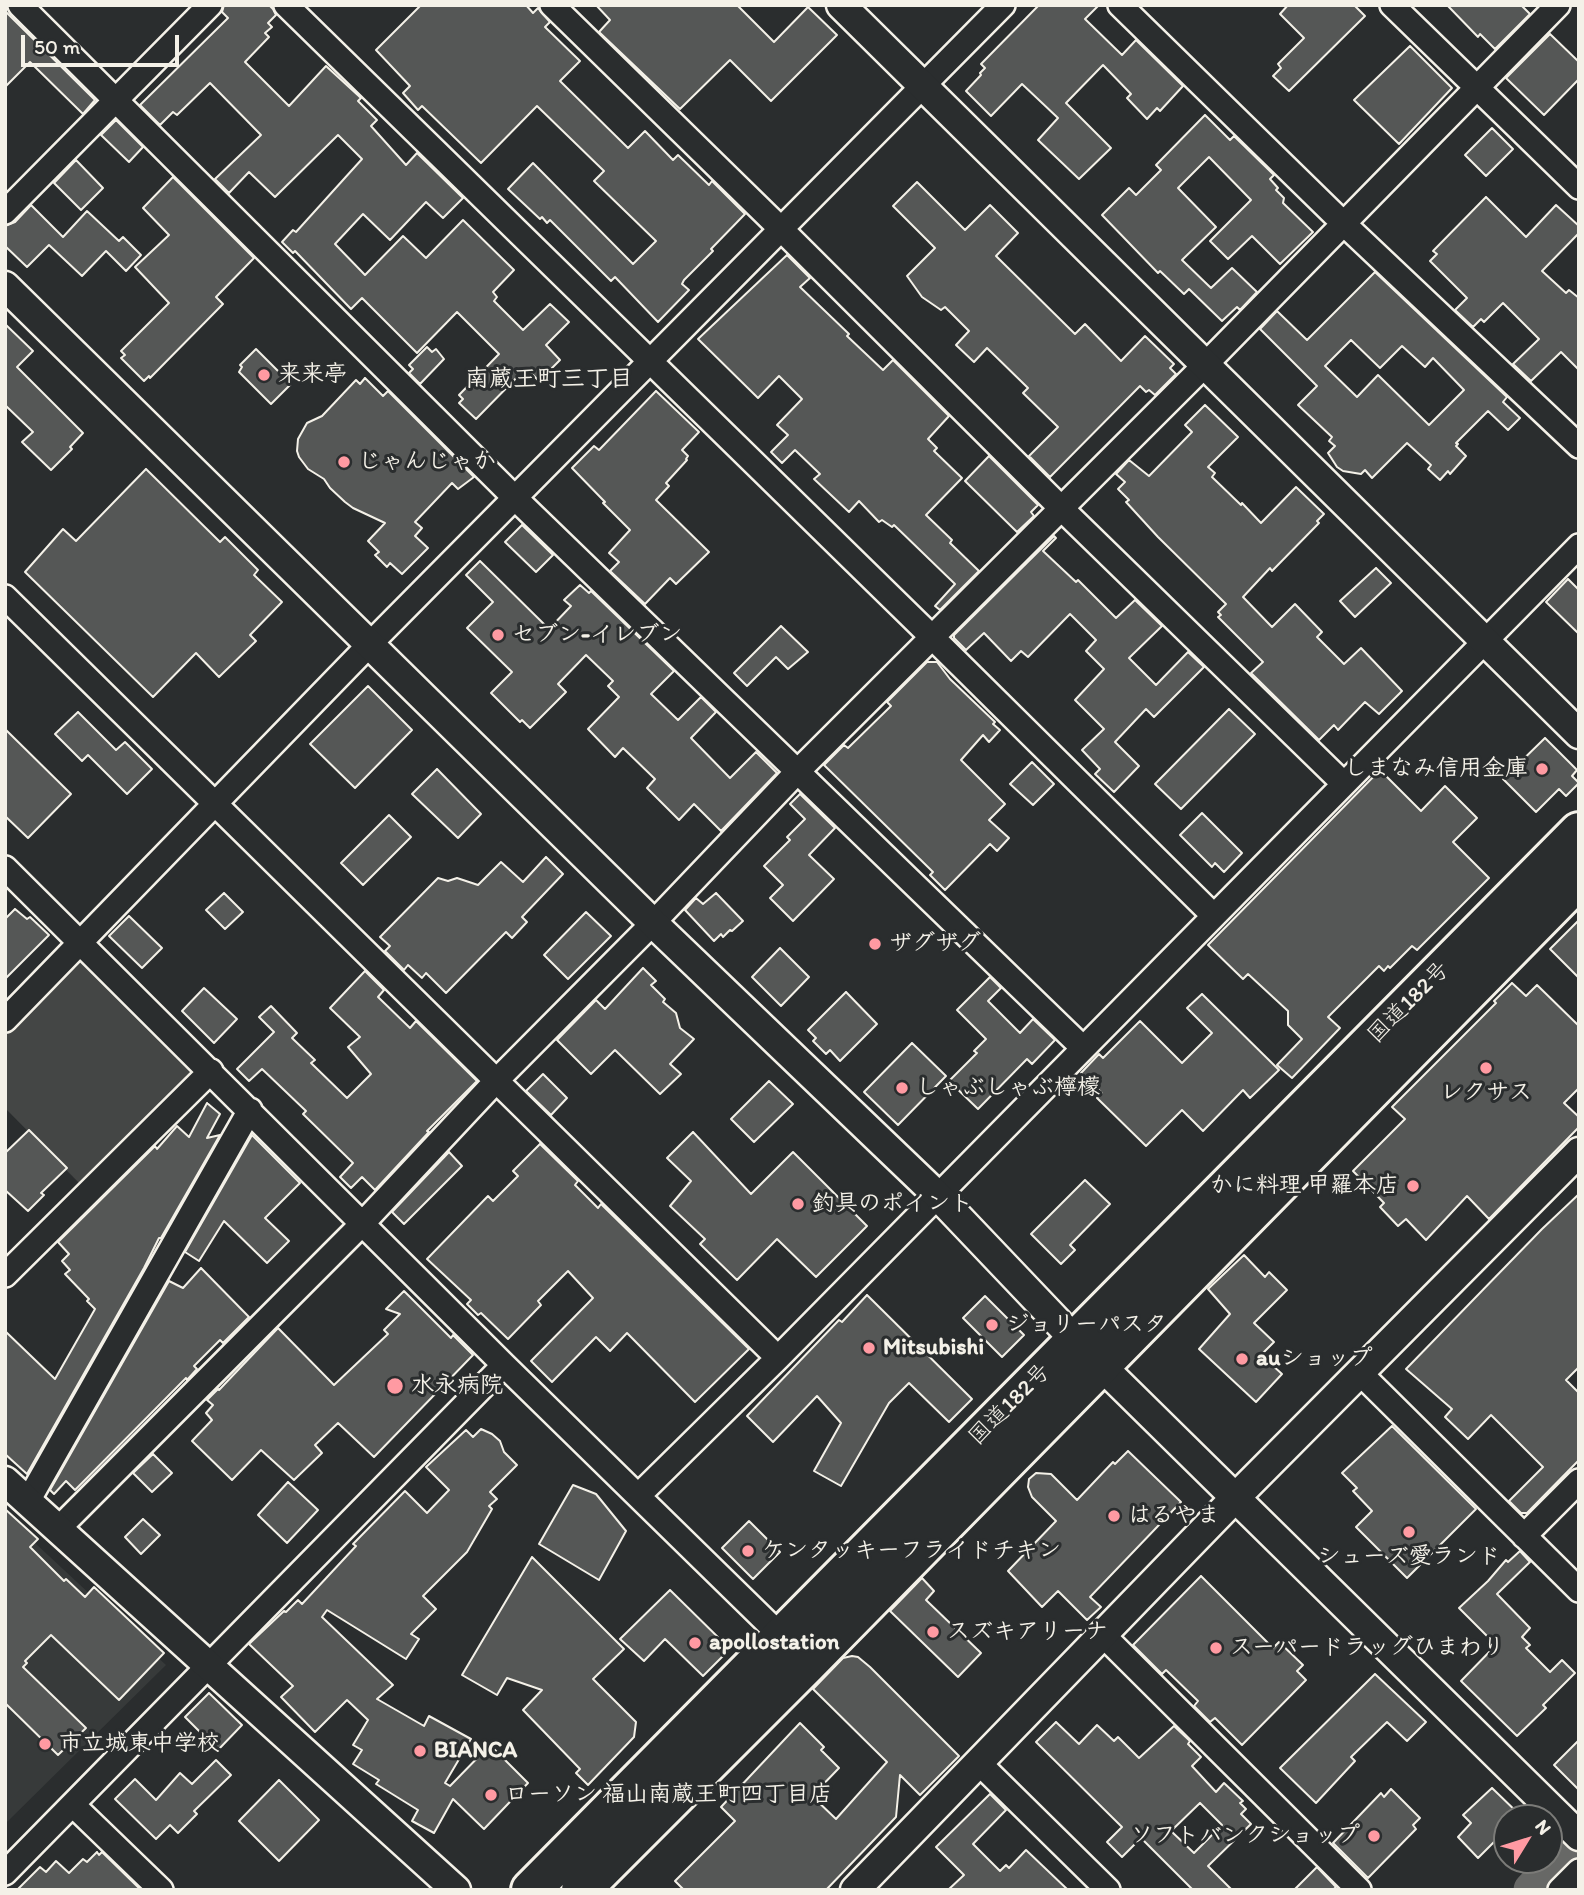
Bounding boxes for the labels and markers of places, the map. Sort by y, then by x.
place label: 来来亭 [278,361,347,389]
marker: 来来亭 [256,367,272,383]
place label: じゃんじゃか [358,448,496,476]
marker: じゃんじゃか [336,454,352,470]
place label: セブン-イレブン [512,621,682,649]
marker: セブン-イレブン [490,627,506,643]
place label: しまなみ信用金庫 [1344,755,1528,783]
marker: しまなみ信用金庫 [1534,761,1550,777]
place label: ザグザグ [889,930,981,958]
marker: ザグザグ [867,936,883,952]
marker: レクサス [1478,1060,1494,1076]
place label: しゃぶしゃぶ檸檬 [916,1074,1100,1102]
place label: レクサス [1440,1079,1532,1107]
marker: しゃぶしゃぶ檸檬 [894,1080,910,1096]
place label: かに料理 甲羅本店 [1210,1172,1399,1200]
marker: かに料理 甲羅本店 [1405,1178,1421,1194]
place label: 釣具のポイント [812,1190,973,1218]
marker: 釣具のポイント [790,1196,806,1212]
place label: ジョリーパスタ [1006,1311,1167,1339]
marker: ジョリーパスタ [984,1317,1000,1333]
place label: Mitsubishi [883,1334,984,1362]
marker: Mitsubishi [861,1340,877,1356]
place label: auショップ [1256,1345,1373,1373]
marker: auショップ [1234,1351,1250,1367]
place label: 水永病院 [411,1372,503,1400]
marker: 水永病院 [385,1376,405,1396]
place label: はるやま [1128,1502,1220,1530]
marker: はるやま [1106,1508,1122,1524]
marker: シューズ愛ランド [1401,1524,1417,1540]
place label: ケンタッキーフライドチキン [762,1537,1061,1565]
marker: ケンタッキーフライドチキン [740,1543,756,1559]
place label: シューズ愛ランド [1317,1543,1501,1571]
place label: スズキアリーナ [947,1618,1108,1646]
marker: スズキアリーナ [925,1624,941,1640]
place label: apollostation [709,1629,840,1657]
place label: スーパードラッグひまわり [1230,1634,1505,1662]
marker: apollostation [687,1635,703,1651]
marker: スーパードラッグひまわり [1208,1640,1224,1656]
place label: 市立城東中学校 [59,1730,220,1758]
marker: 市立城東中学校 [37,1736,53,1752]
place label: BIANCA [434,1737,517,1765]
marker: BIANCA [412,1743,428,1759]
place label: ローソン 福山南蔵王町四丁目店 [505,1781,832,1809]
marker: ローソン 福山南蔵王町四丁目店 [483,1787,499,1803]
place label: ソフトバンクショップ [1130,1822,1360,1850]
marker: ソフトバンクショップ [1366,1828,1382,1844]

